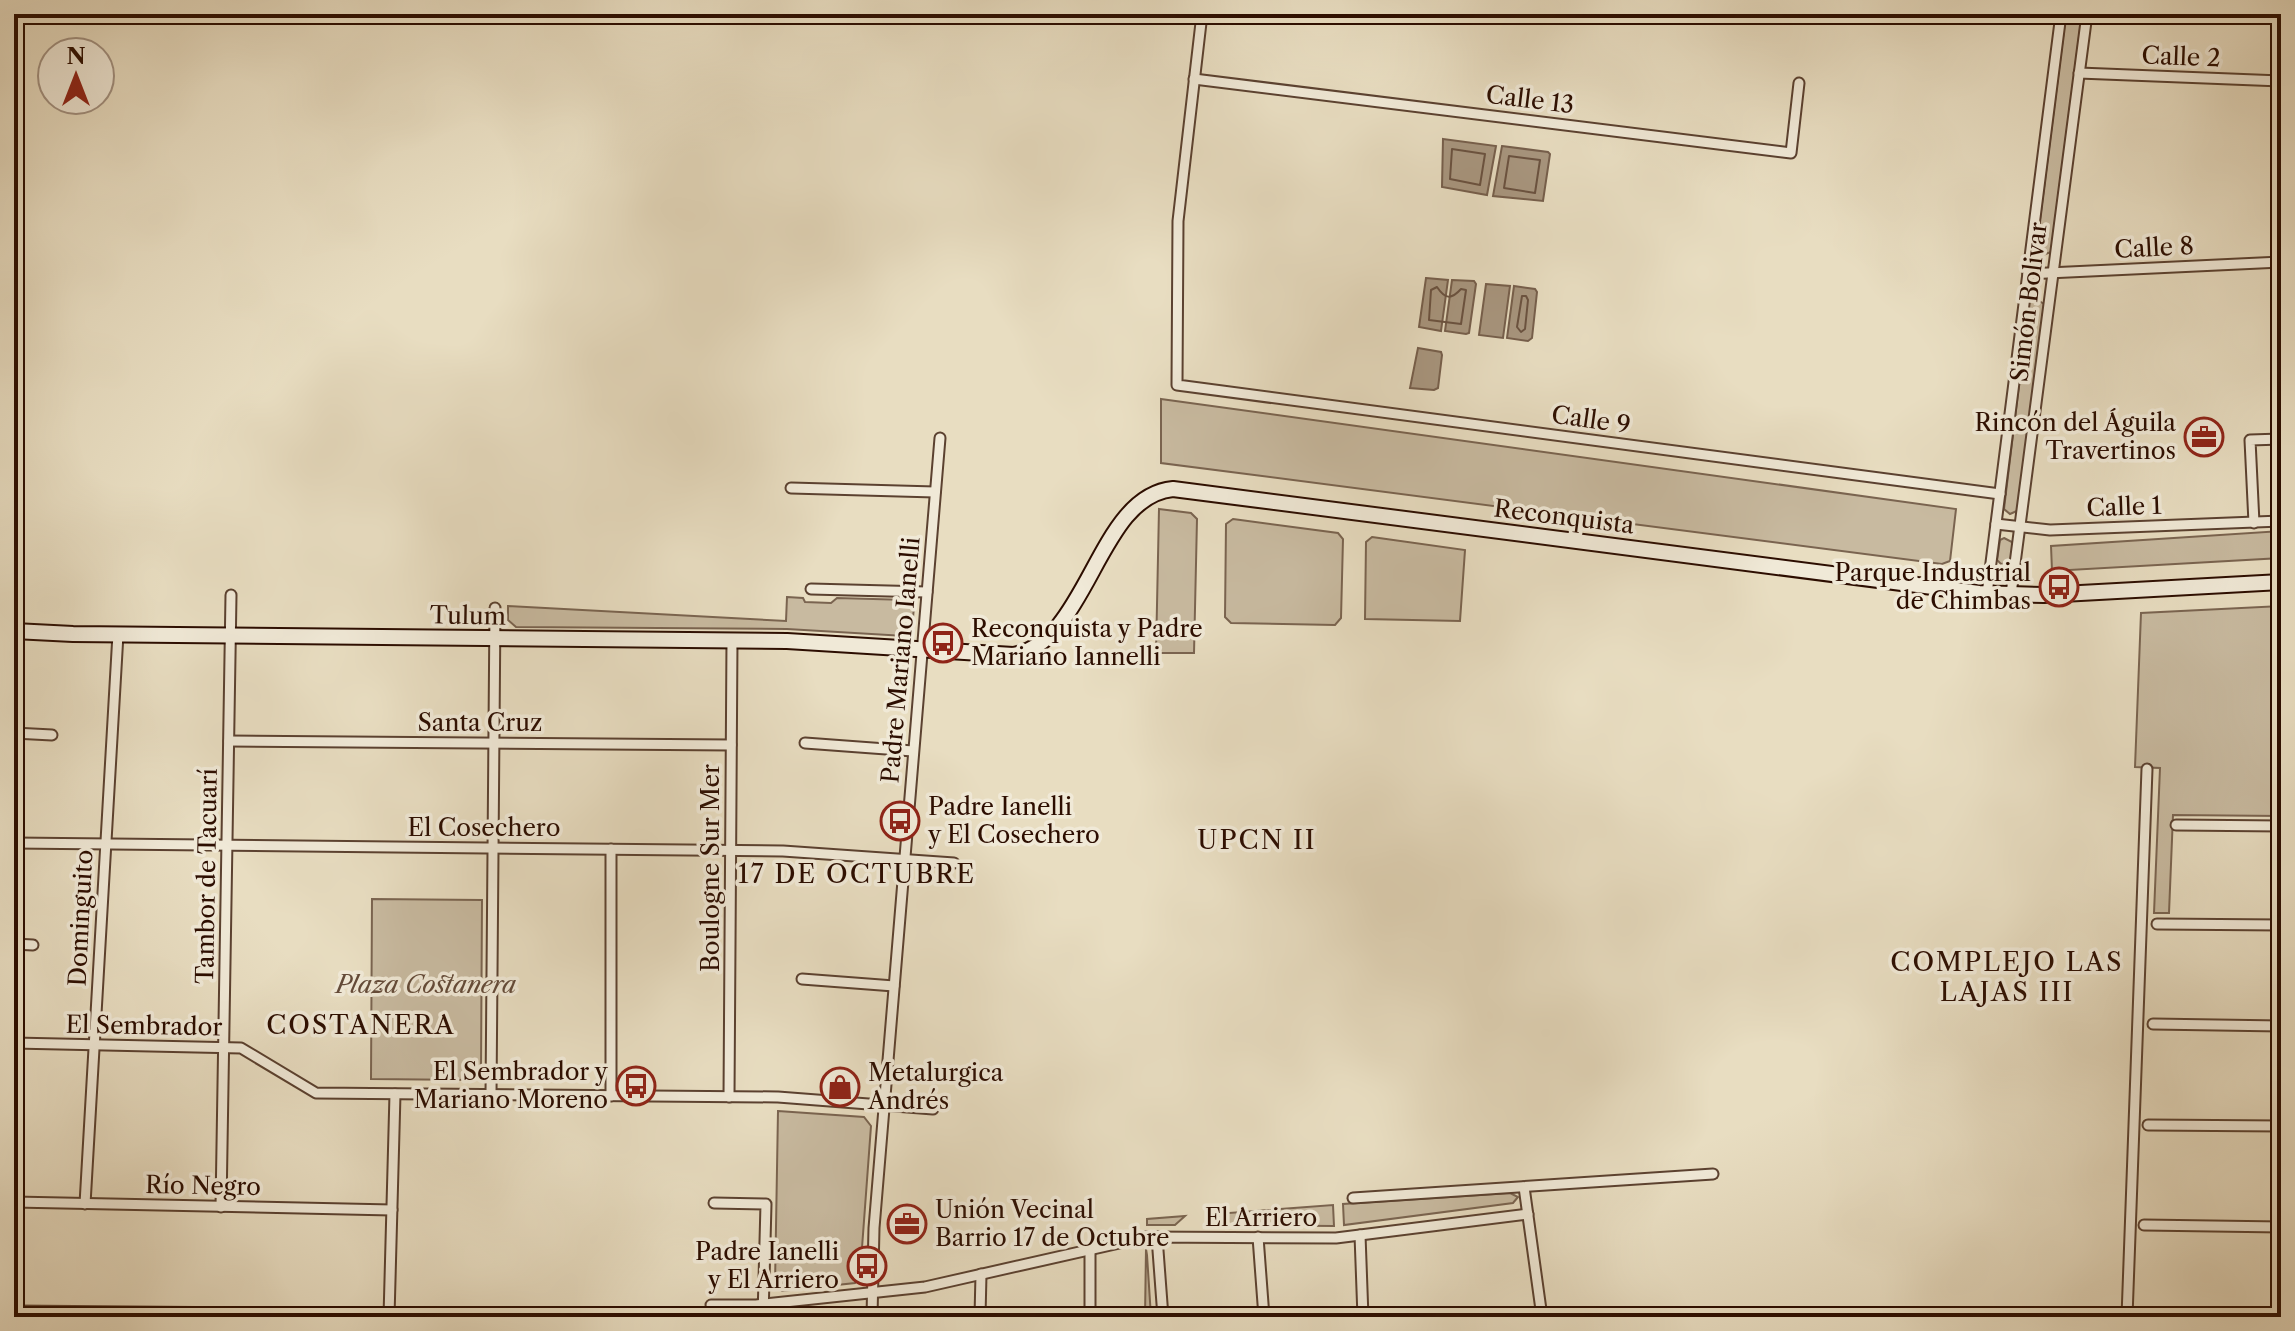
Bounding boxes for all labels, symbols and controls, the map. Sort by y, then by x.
north arrow [36,36,116,116]
street label: Calle 2 [2141,41,2221,72]
text: N [66,43,86,70]
street label: Calle 13 [1484,80,1576,119]
street label: Simón Bolivar [2004,220,2053,384]
street label: Calle 8 [2114,231,2194,264]
street label: Calle 9 [1550,400,1632,439]
place label: Rincón del Águila Travertinos [1975,408,2176,465]
office icon: Rincón del Águila Travertinos [2183,416,2225,458]
street label: Calle 1 [2086,491,2162,522]
street label: Reconquista [1492,494,1636,540]
street label: Padre Mariano Ianelli [875,536,926,784]
place label: Parque Industrial de Chimbas [1834,558,2031,615]
bus stop icon: Parque Industrial de Chimbas [2038,566,2080,608]
street label: Tulum [430,600,506,631]
place label: Reconquista y Padre Mariano Iannelli [971,614,1203,671]
bus stop icon: Reconquista y Padre Mariano Iannelli [922,622,964,664]
street label: Santa Cruz [418,708,542,737]
street label: Boulogne Sur Mer [696,764,725,972]
street label: Tambor de Tacuarí [190,768,223,984]
place label: Padre Ianelli y El Cosechero [927,792,1100,849]
bus stop icon: Padre Ianelli y El Cosechero [879,800,921,842]
street label: El Cosechero [408,813,560,842]
district label: UPCN II [1197,824,1317,856]
street label: Dominguito [62,849,99,987]
district label: 17 DE OCTUBRE [738,858,976,890]
district label: COMPLEJO LAS LAJAS III [1890,946,2124,1008]
park label: Plaza Costanera [334,970,516,999]
district label: COSTANERA [266,1009,456,1041]
street label: El Sembrador [65,1010,223,1041]
place label: El Sembrador y Mariano Moreno [414,1057,609,1114]
place label: Metalurgica Andrés [867,1058,1004,1115]
bus stop icon: El Sembrador y Mariano Moreno [615,1065,657,1107]
shop icon: Metalurgica Andrés [819,1066,861,1108]
street label: Río Negro [145,1170,261,1201]
place label: Unión Vecinal Barrio 17 de Octubre [935,1195,1169,1252]
office icon: Unión Vecinal Barrio 17 de Octubre [886,1203,928,1245]
street label: El Arriero [1205,1203,1317,1232]
place label: Padre Ianelli y El Arriero [695,1237,839,1294]
bus stop icon: Padre Ianelli y El Arriero [846,1245,888,1287]

